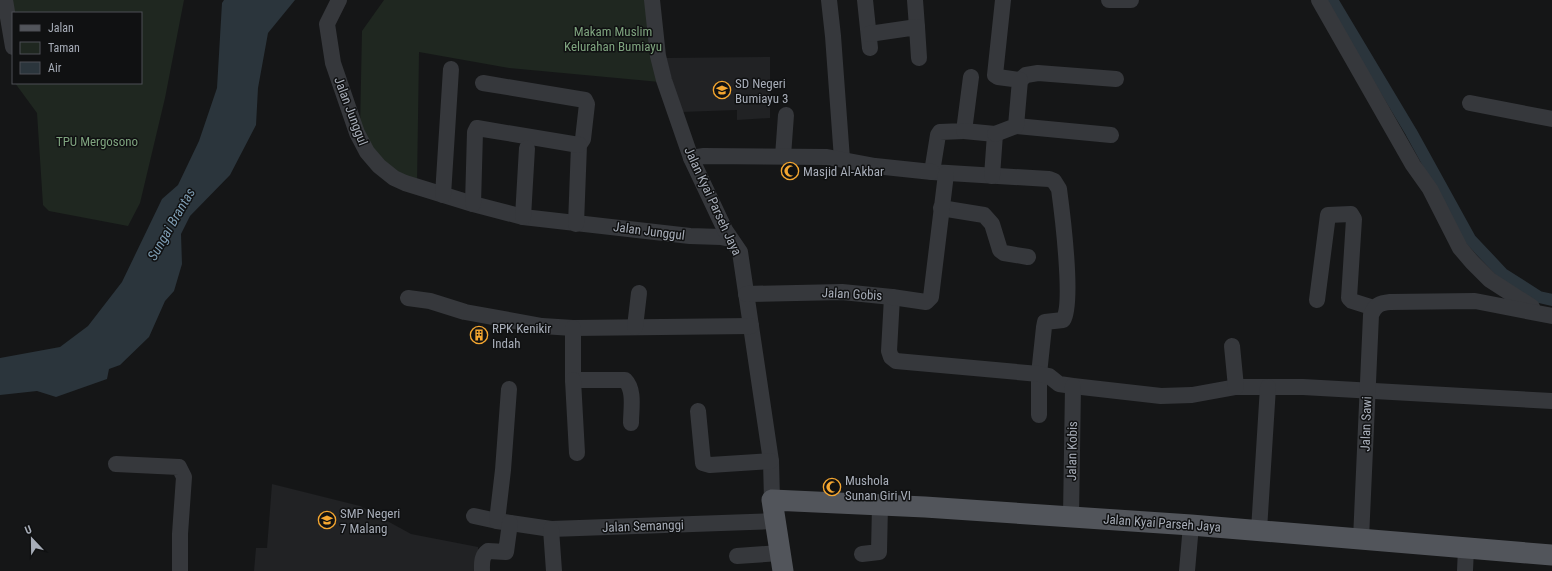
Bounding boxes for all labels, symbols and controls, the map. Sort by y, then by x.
legend [12,12,142,84]
text: Jalan [48,21,74,35]
park label: Makam Muslim Kelurahan Bumiayu [564,24,662,54]
text: Taman [48,41,80,55]
text: Air [48,61,62,75]
street label: Jalan Junggul [331,75,371,147]
place label: SD Negeri Bumiayu 3 [735,76,788,106]
school or university icon: SD Negeri Bumiayu 3 [712,80,732,100]
park label: TPU Mergosono [56,134,138,149]
street label: Jalan Kyai Parseh Jaya [681,144,745,258]
mosque icon: Masjid Al-Akbar [780,161,800,181]
place label: Masjid Al-Akbar [803,164,884,179]
water label: Sungai Brantas [144,185,198,263]
street label: Jalan Junggul [612,219,686,243]
street label: Jalan Gobis [821,285,883,303]
place label: RPK Kenikir Indah [492,321,551,351]
building icon: RPK Kenikir Indah [469,325,489,345]
street label: Jalan Sawi [1358,396,1374,452]
street label: Jalan Kobis [1064,421,1080,481]
place label: Mushola Sunan Giri VI [845,473,911,503]
mosque icon: Mushola Sunan Giri VI [822,477,842,497]
place label: SMP Negeri 7 Malang [340,506,400,536]
school or university icon: SMP Negeri 7 Malang [317,510,337,530]
street label: Jalan Kyai Parseh Jaya [1103,511,1221,535]
street label: Jalan Semanggi [602,517,684,535]
north arrow [12,519,52,559]
text: U [23,523,34,537]

